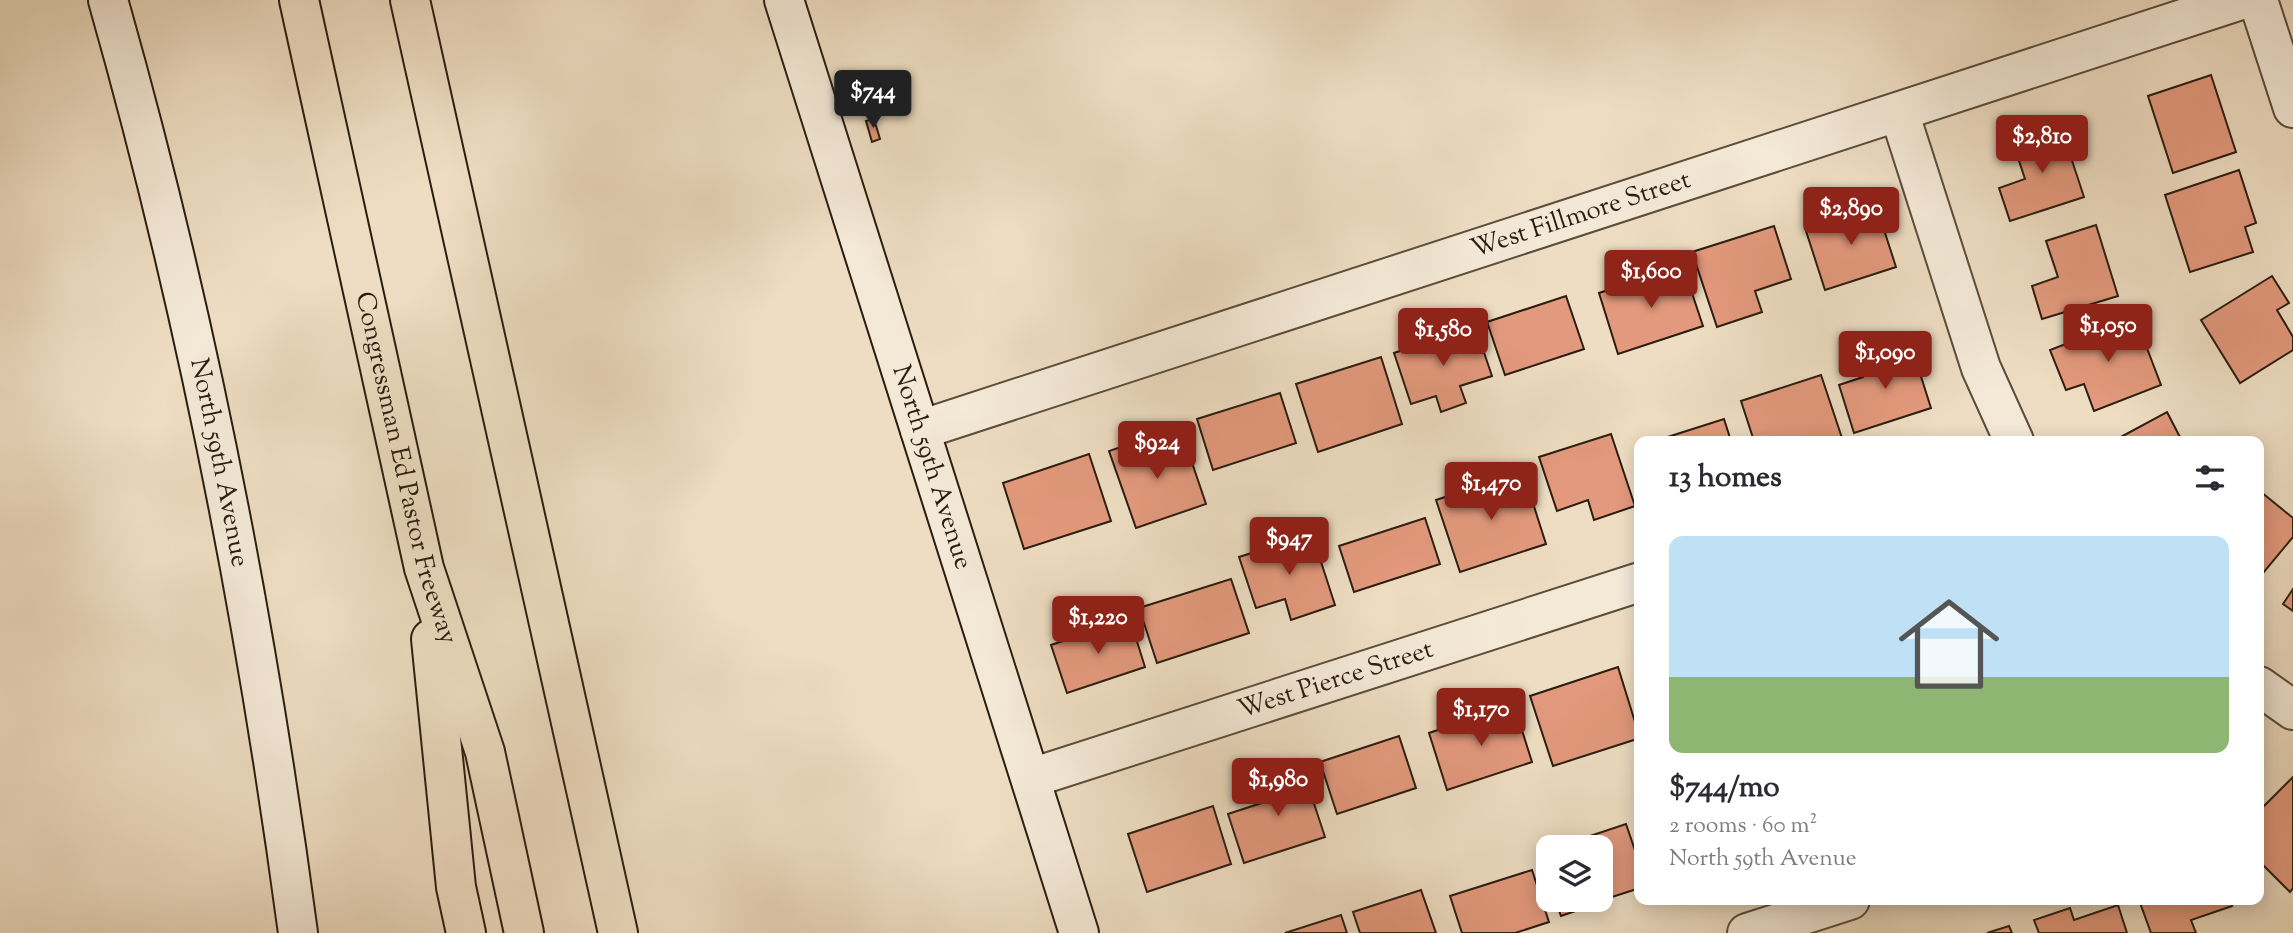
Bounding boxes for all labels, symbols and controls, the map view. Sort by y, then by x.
pin: $744 [832,71,914,130]
text: $744 [850,76,896,109]
pin: $2,810 [1985,116,2099,175]
text: $2,810 [2012,121,2072,154]
street label: West Fillmore Street [1466,162,1696,268]
pin: $2,890 [1794,188,1908,247]
text: $2,890 [1819,193,1883,226]
pin: $1,600 [1594,250,1708,310]
text: $1,600 [1620,256,1682,289]
street label: Congressman Ed Pastor Freeway [345,288,467,649]
pin: $1,050 [2051,304,2165,364]
pin: $1,580 [1386,308,1500,368]
text: $1,050 [2079,310,2137,343]
text: $1,580 [1414,314,1472,347]
pin: $1,090 [1828,332,1942,391]
text: $1,090 [1855,337,1915,370]
street label: North 59th Avenue [180,355,258,570]
street label: North 59th Avenue [882,360,981,574]
pin: $924 [1116,421,1198,481]
text: $924 [1134,427,1180,460]
text: 13 homes [1669,457,1782,500]
icon: filters [2191,459,2229,497]
pin: $1,470 [1434,462,1548,522]
text: $1,470 [1461,468,1521,501]
pin: $947 [1248,518,1330,577]
text: $947 [1266,523,1312,556]
icon: home [1886,581,2012,707]
pin: $1,220 [1041,596,1155,656]
text: $1,220 [1068,602,1128,635]
street label: West Pierce Street [1233,631,1438,729]
pin: $1,170 [1424,688,1538,748]
text: $1,170 [1453,694,1509,727]
pin: $1,980 [1221,758,1335,818]
text: $1,980 [1248,764,1308,797]
text: $744/mo [1669,767,1780,810]
text: 2 rooms · 60 m² [1669,810,1817,843]
map controls [1536,835,1613,912]
button: layers [1536,835,1613,912]
text: North 59th Avenue [1669,843,1857,876]

